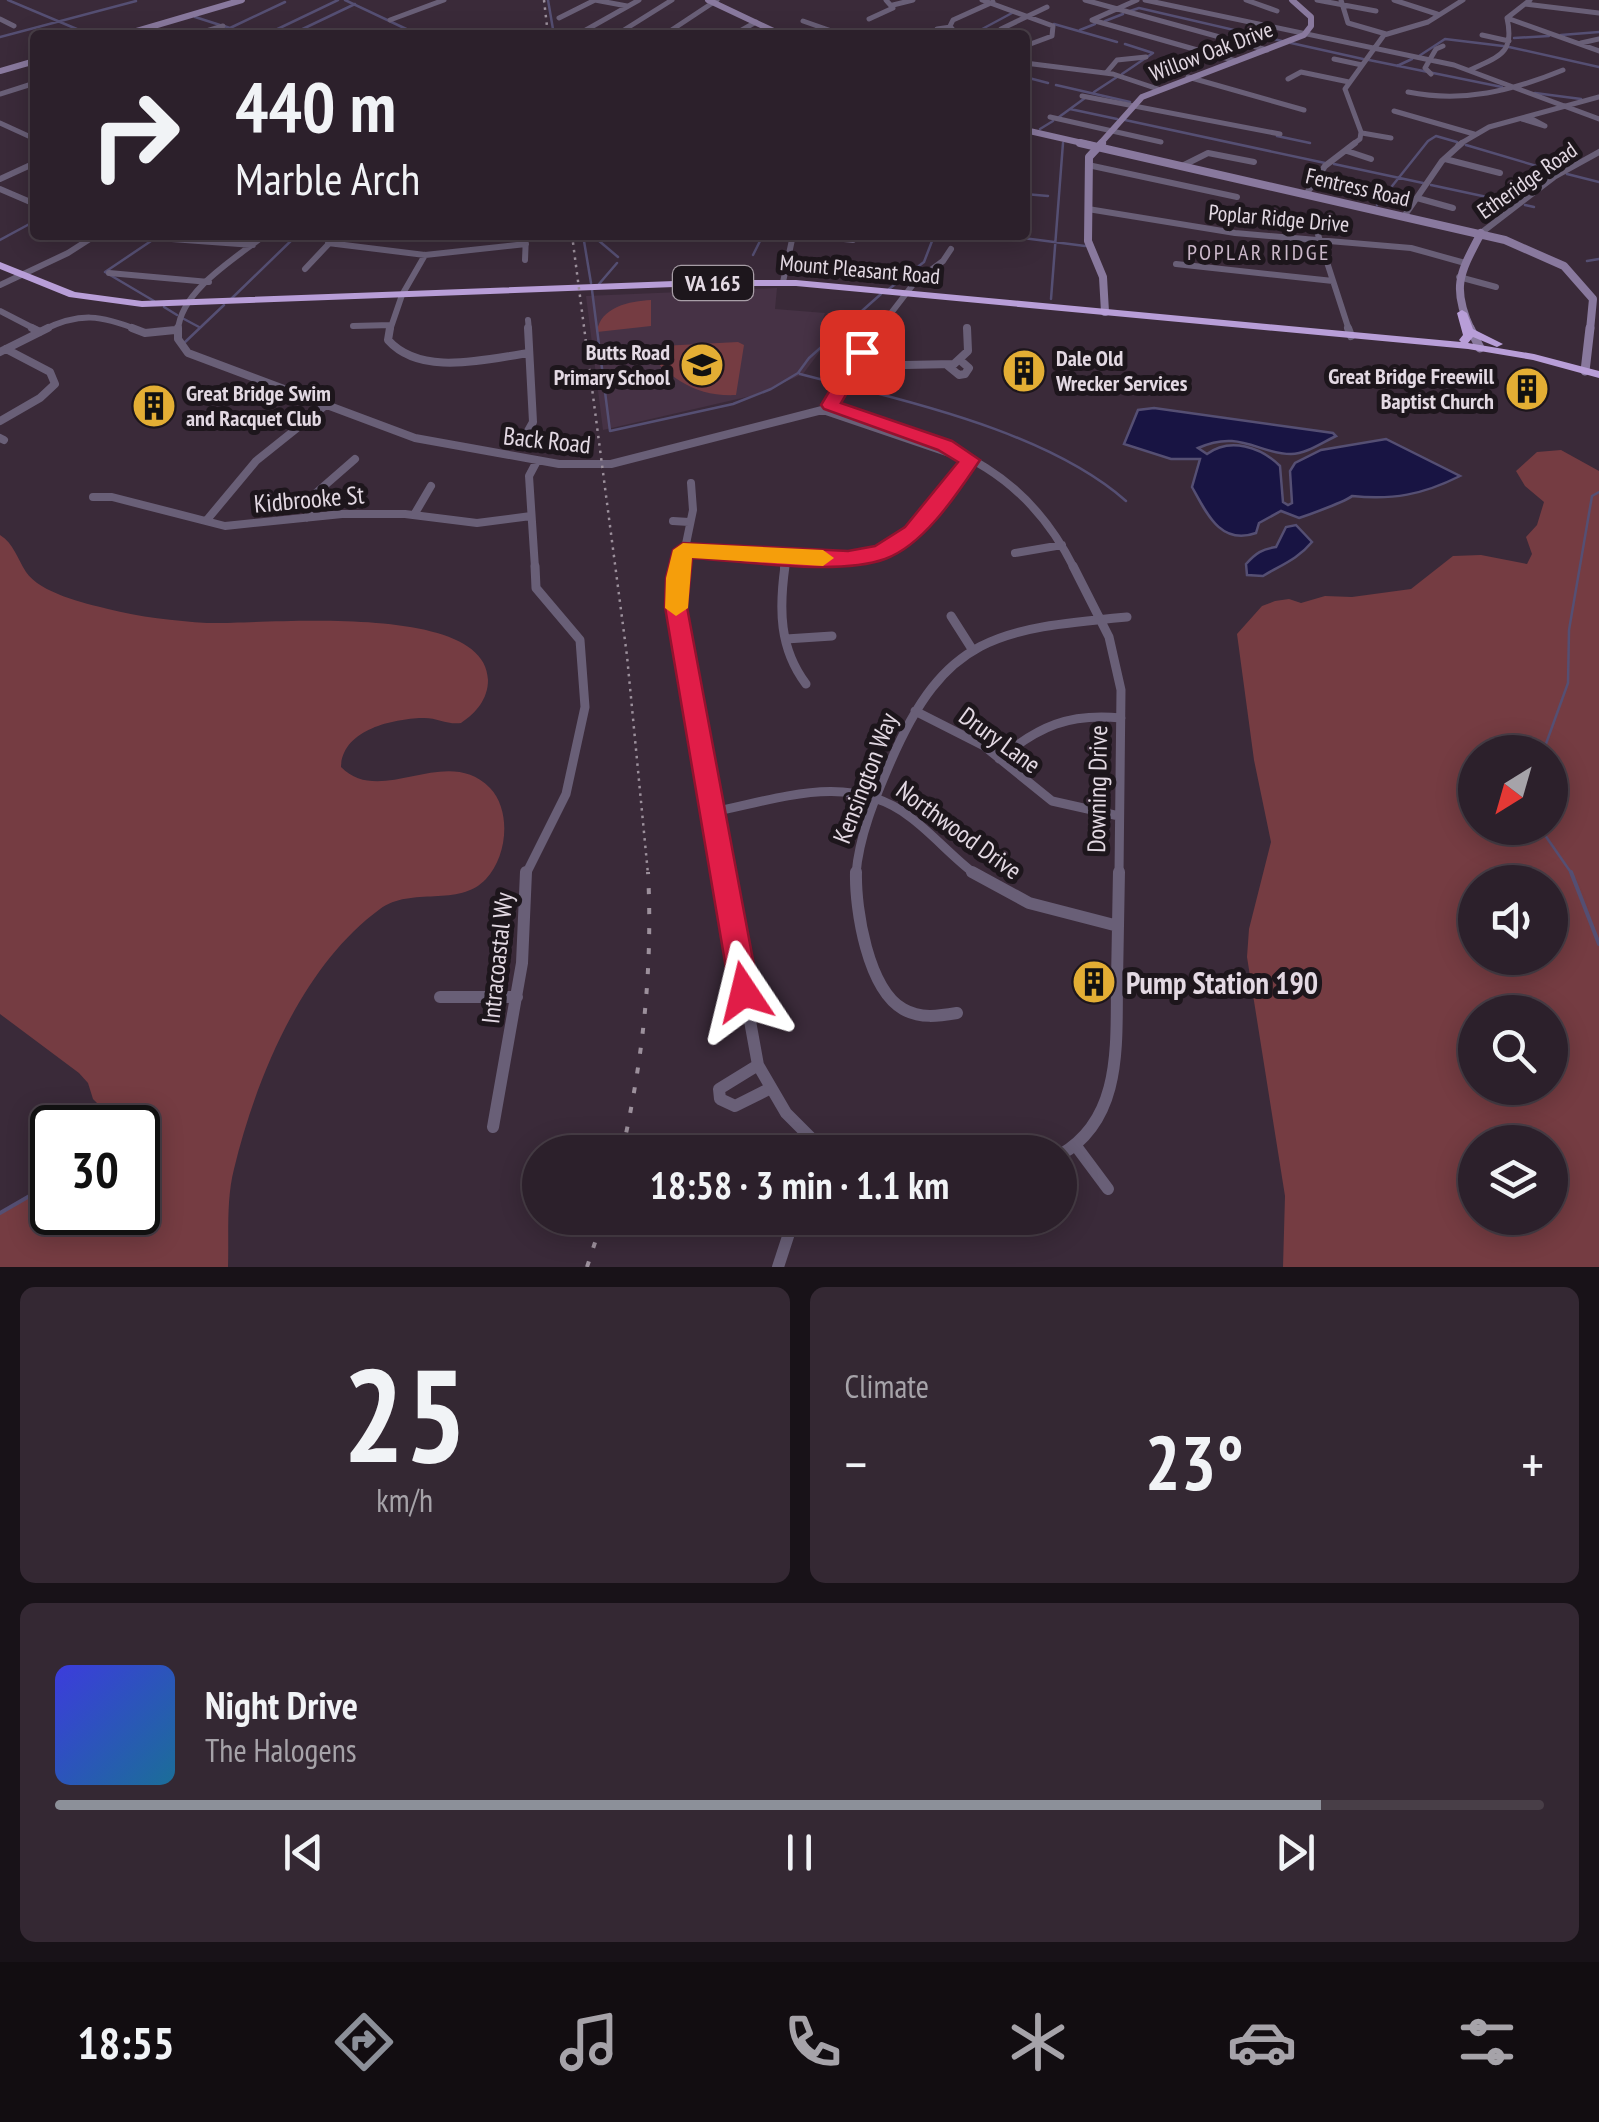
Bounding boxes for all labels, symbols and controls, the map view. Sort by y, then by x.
street label: Willow Oak Drive [1145,15,1277,87]
text: 440 m [235,61,396,151]
icon: right [70,70,200,200]
street label: Etheridge Road [1472,135,1582,225]
text: Marble Arch [235,149,420,207]
street label: Fentress Road [1303,161,1413,213]
street label: Poplar Ridge Drive [1208,198,1350,238]
district label: POPLAR RIDGE [1187,238,1331,266]
street label: Mount Pleasant Road [779,248,941,290]
road number: VA 165 [673,266,753,300]
pin [820,310,905,395]
icon: arrive [835,325,890,380]
place label: Butts Road Primary School [554,338,671,391]
school or university icon: Butts Road Primary School [679,342,725,388]
place label: Dale Old Wrecker Services [1055,344,1188,397]
building icon: Dale Old Wrecker Services [1001,348,1047,394]
place label: Great Bridge Freewill Baptist Church [1328,362,1495,415]
building icon: Great Bridge Freewill Baptist Church [1504,366,1550,412]
place label: Great Bridge Swim and Racquet Club [186,379,331,432]
building icon: Great Bridge Swim and Racquet Club [131,383,177,429]
street label: Back Road [502,420,592,460]
street label: Kidbrooke St [253,478,366,520]
street label: Drury Lane [953,700,1047,780]
street label: Kensington Way [826,708,905,848]
street label: Downing Drive [1080,725,1114,853]
north arrow [1458,735,1568,845]
map controls [1458,735,1568,1235]
street label: Northwood Drive [890,774,1028,886]
button: sound [1458,865,1568,975]
street label: Intracoastal Wy [474,890,520,1025]
position arrow [692,940,796,1044]
building icon: Pump Station 190 [1071,959,1117,1005]
place label: Pump Station 190 [1126,963,1318,1002]
button: search [1458,995,1568,1105]
speed limit sign: 30 [30,1105,160,1235]
button: layers [1458,1125,1568,1235]
text: 18:58 · 3 min · 1.1 km [650,1160,949,1209]
text: 25 [343,1330,467,1498]
text: Climate [845,1365,929,1407]
text: 23° [1145,1414,1244,1511]
text: − [845,1428,867,1499]
text: + [1521,1428,1544,1499]
text: km/h [376,1479,433,1521]
text: Night Drive [205,1680,358,1729]
text: The Halogens [205,1729,357,1771]
icon: previous [276,1825,331,1880]
icon: pause [772,1825,827,1880]
icon: next [1268,1825,1323,1880]
icon: directions [329,2007,399,2077]
icon: music [554,2007,624,2077]
icon: phone [778,2007,848,2077]
icon: climate [1003,2007,1073,2077]
icon: car [1227,2007,1297,2077]
icon: filters [1452,2007,1522,2077]
text: 18:55 [77,2013,175,2071]

